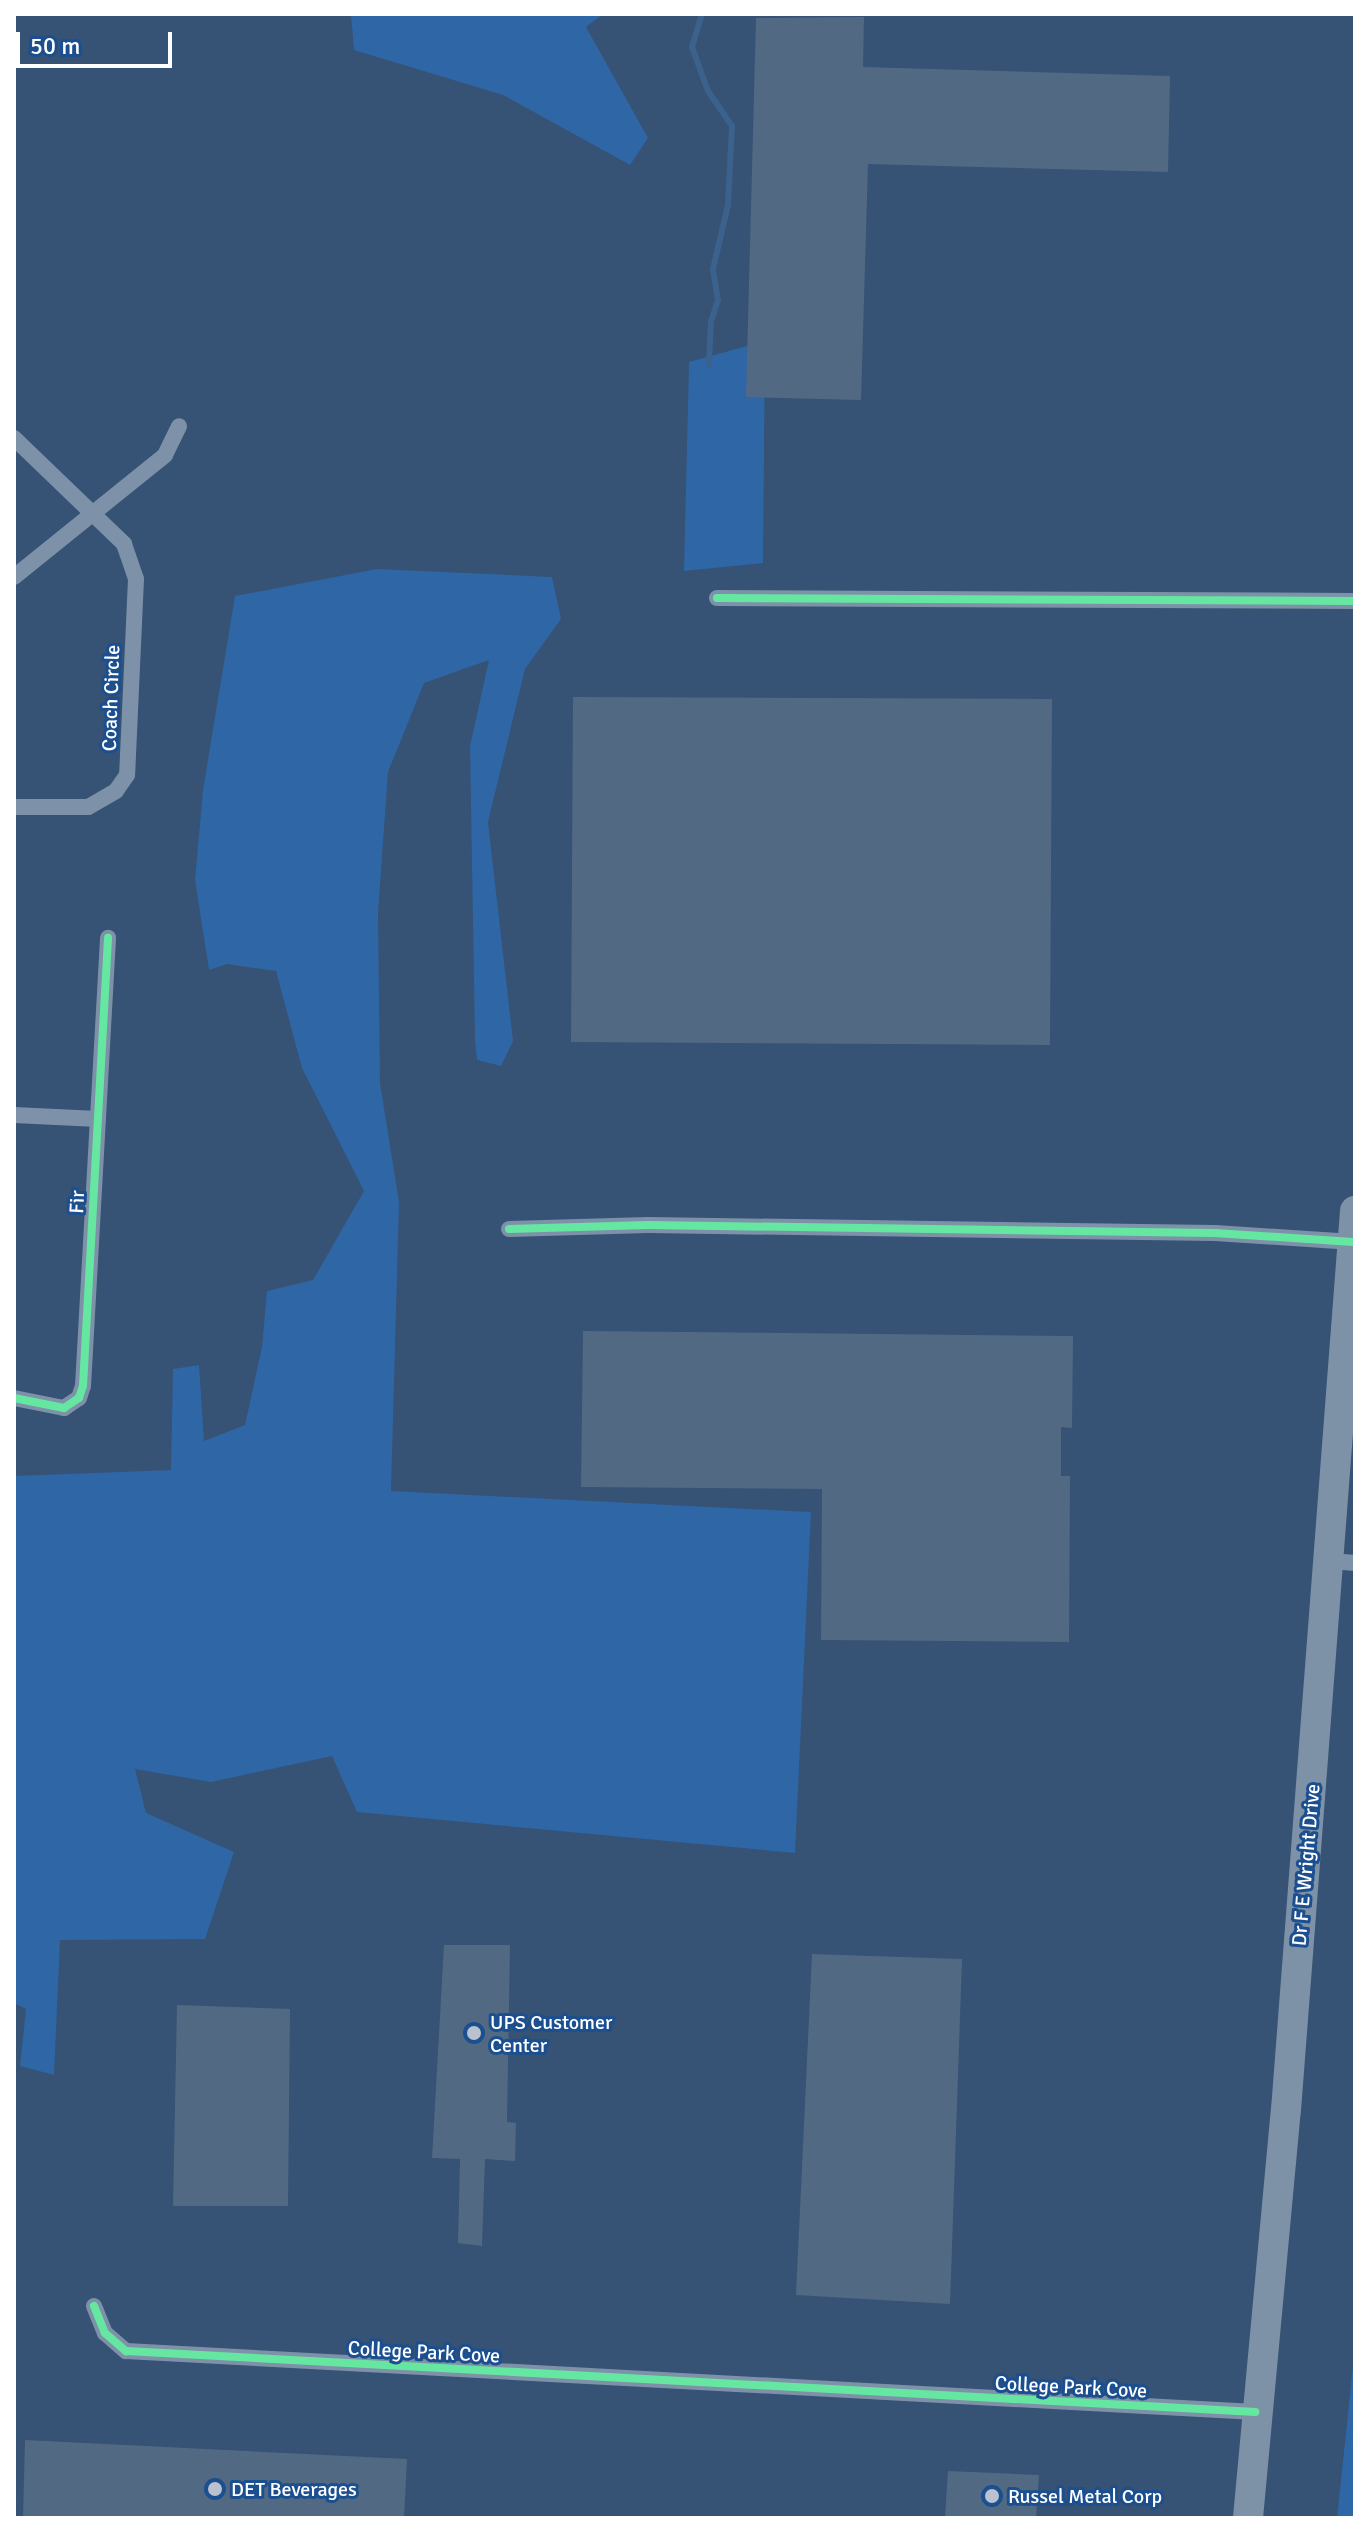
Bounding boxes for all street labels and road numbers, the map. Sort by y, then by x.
street label: Coach Circle [97,644,125,752]
street label: Fir [64,1190,90,1214]
street label: Dr F E Wright Drive [1287,1783,1325,1947]
street label: College Park Cove [347,2336,501,2368]
street label: College Park Cove [994,2371,1148,2403]

